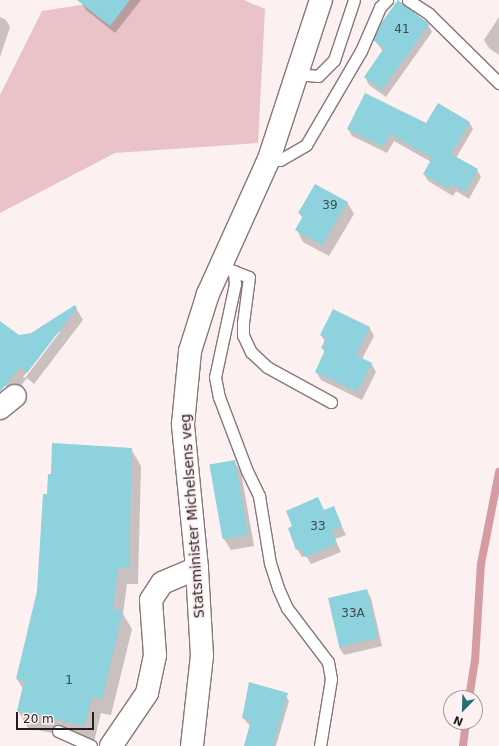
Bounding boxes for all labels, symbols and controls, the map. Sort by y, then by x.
house number: 41 [394,23,410,37]
house number: 39 [322,199,338,213]
street label: Statsminister Michelsens veg [176,413,208,619]
house number: 33 [310,520,326,534]
house number: 33A [341,607,365,621]
house number: 1 [65,674,73,688]
north arrow [443,690,483,730]
scale bar [18,704,96,730]
text: 20 m [23,712,54,726]
text: N [452,713,465,728]

